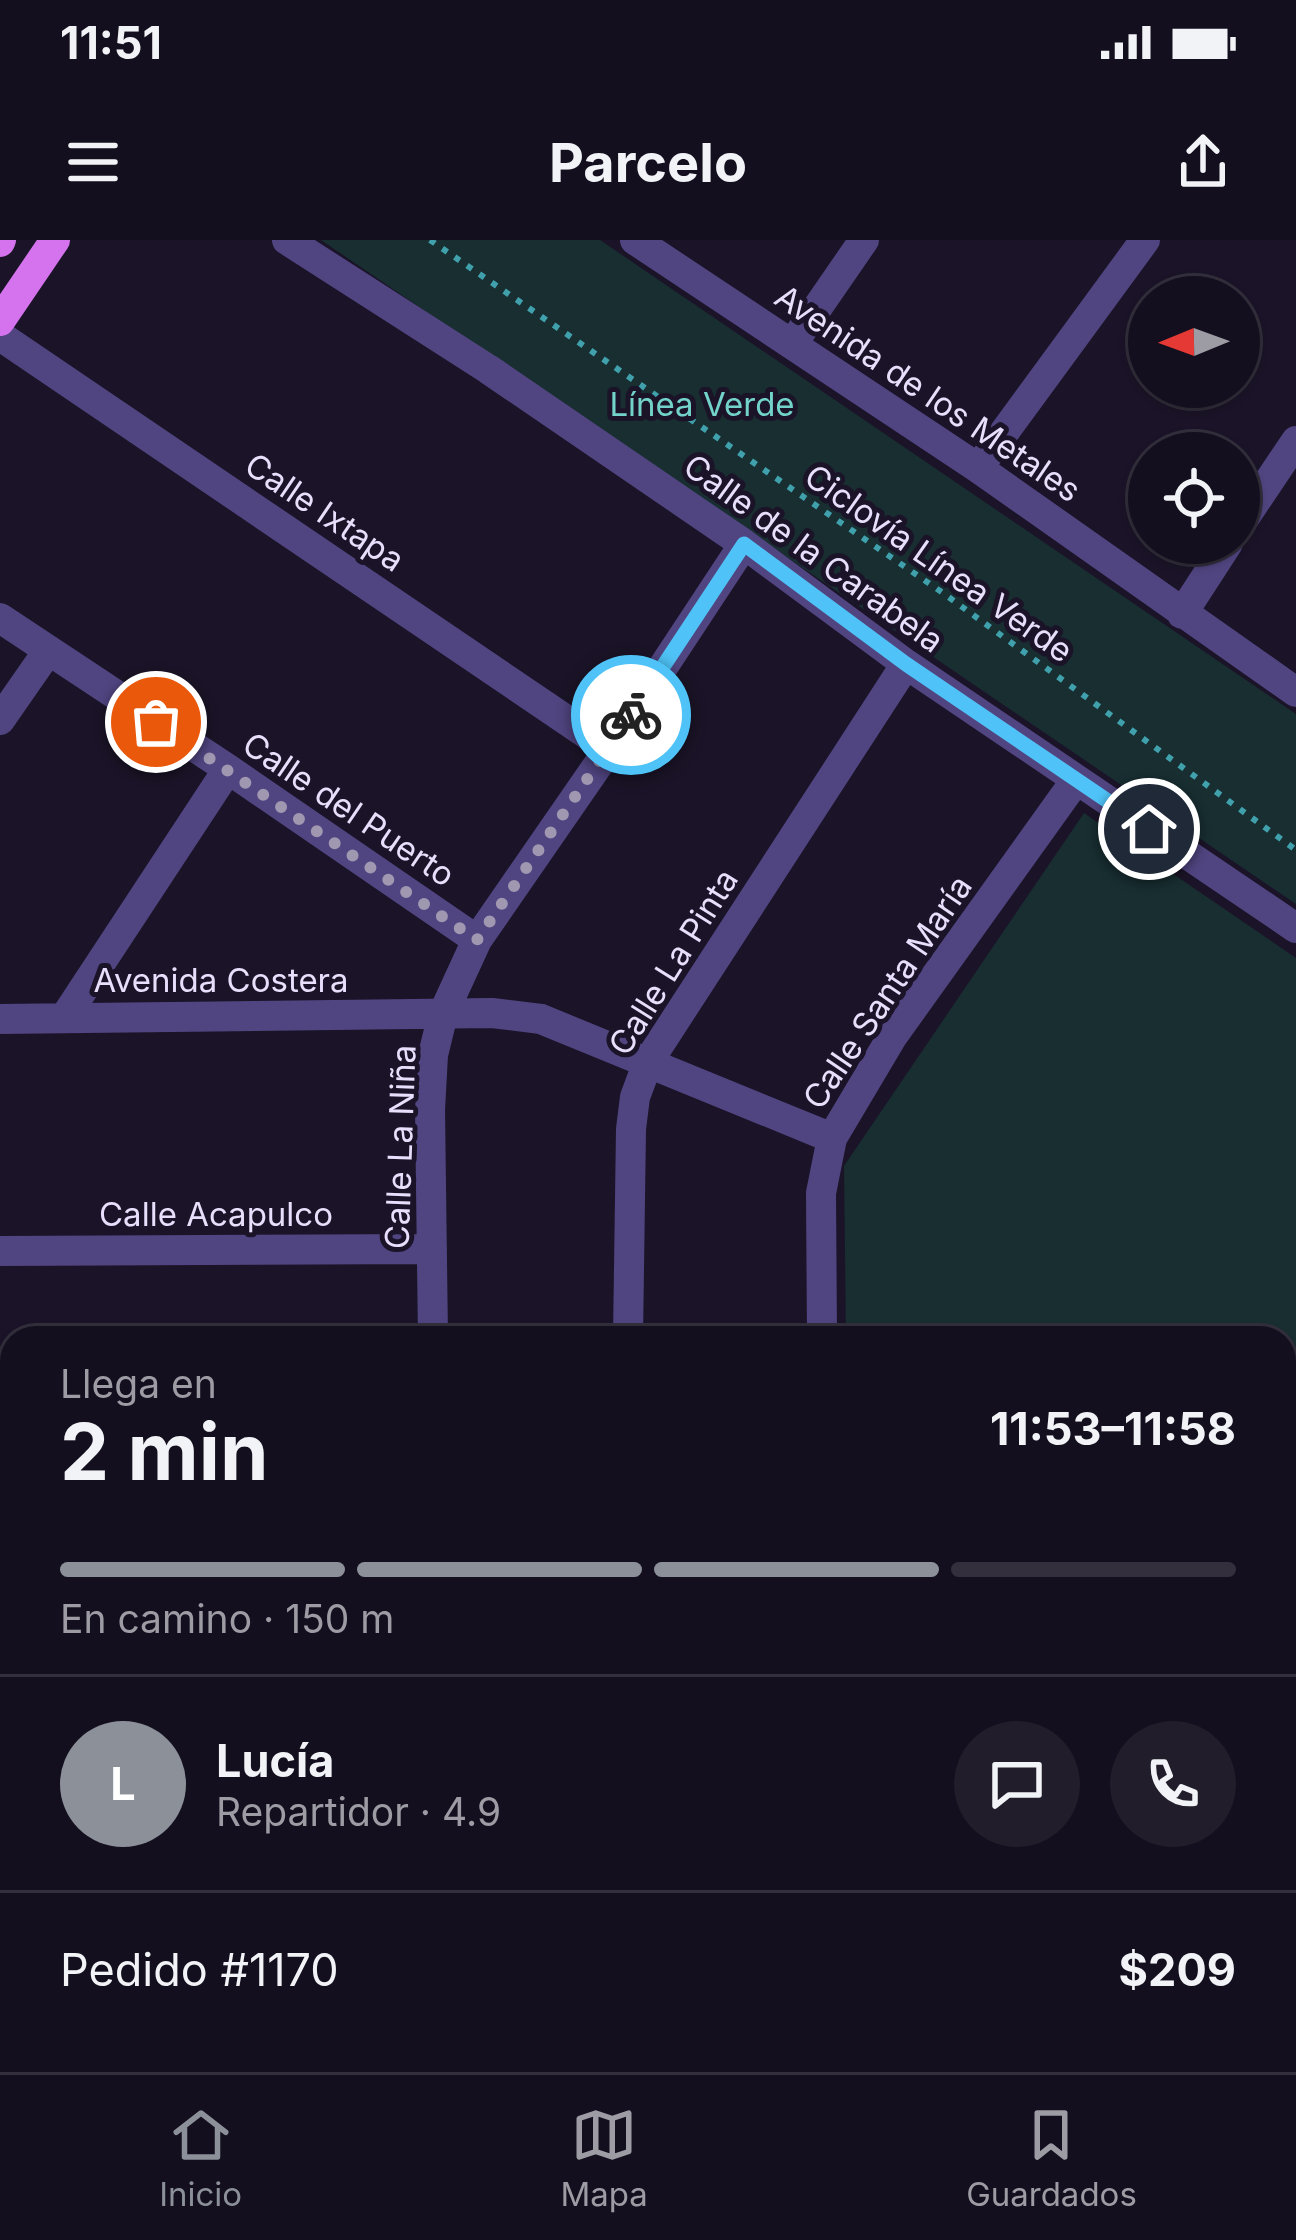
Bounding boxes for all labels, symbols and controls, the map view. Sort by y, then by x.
text: 11:51 [60,15,162,70]
icon: menu [60,129,126,195]
icon: share [1170,129,1236,195]
text: Parcelo [549,130,747,195]
street label: Avenida de los Metales [768,276,1088,510]
north arrow [1128,276,1260,408]
map controls [1128,276,1260,564]
park label: Línea Verde [609,384,795,424]
button: locate [1128,432,1260,564]
street label: Calle Ixtapa [238,444,412,580]
street label: Calle de la Carabela [676,445,952,661]
street label: Ciclovía Línea Verde [797,456,1081,670]
courier [571,655,691,775]
pin [105,671,207,773]
icon: bike [598,682,664,748]
icon: bag [123,689,189,755]
street label: Calle del Puerto [235,723,463,895]
pin [1098,778,1200,880]
icon: home [1116,796,1182,862]
street label: Calle La Pinta [600,862,746,1062]
street label: Calle Santa María [794,868,980,1116]
street label: Avenida Costera [93,960,349,1000]
street label: Calle La Niña [376,1044,424,1250]
street label: Calle Acapulco [99,1194,333,1234]
text: Llega en [60,1360,217,1407]
text: 11:53–11:58 [990,1401,1236,1456]
text: 2 min [60,1404,268,1499]
text: En camino · 150 m [60,1595,395,1642]
button: chat [954,1721,1080,1847]
button: phone [1110,1721,1236,1847]
text: Lucía [216,1733,334,1788]
text: L [110,1756,136,1811]
text: Repartidor · 4.9 [216,1788,501,1835]
text: Pedido #1170 [60,1942,339,1997]
text: $209 [1119,1942,1236,1997]
tab: Inicio [159,2102,242,2214]
tab: Mapa [560,2102,648,2214]
tab: Guardados [966,2102,1137,2214]

